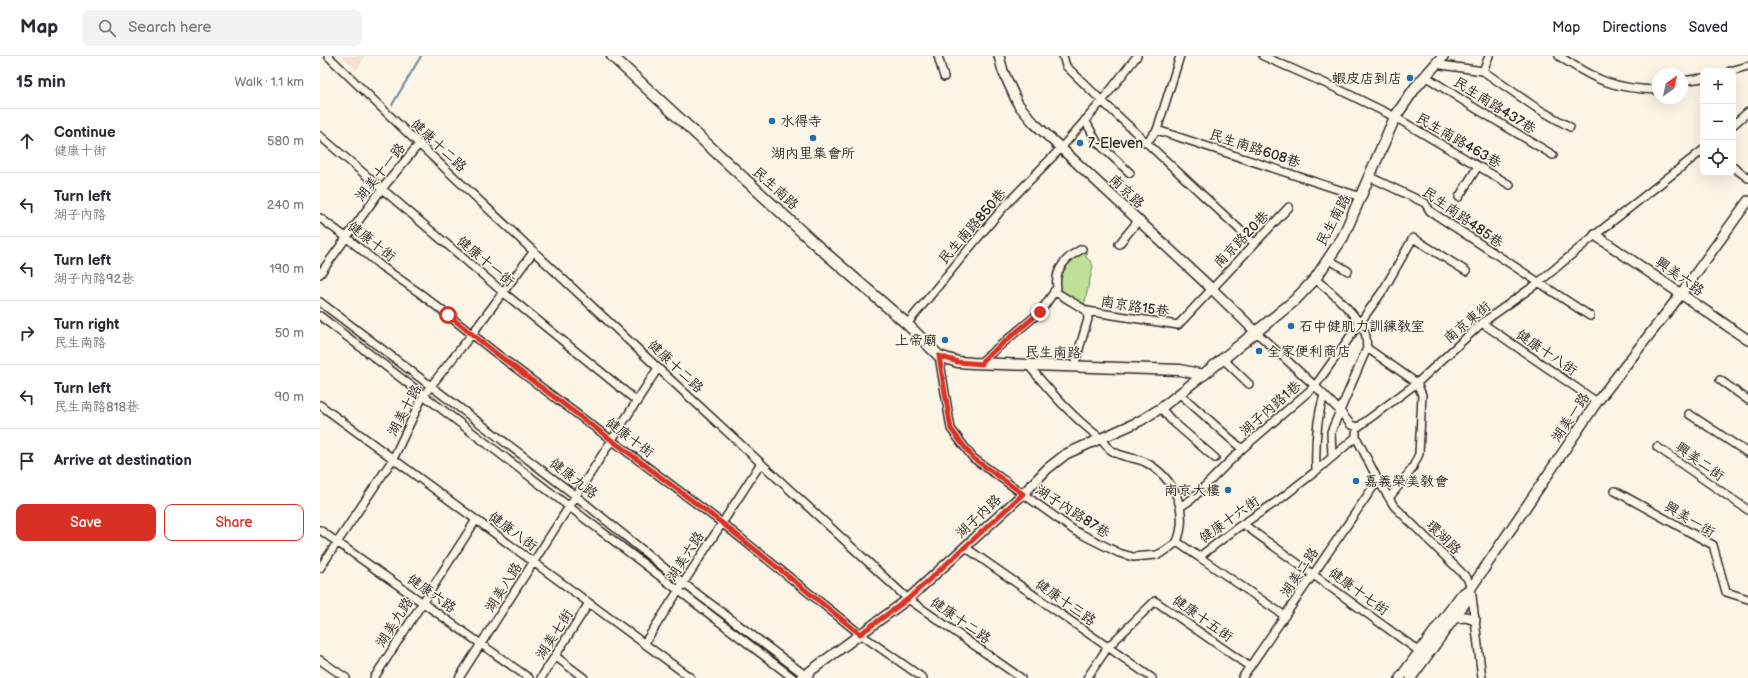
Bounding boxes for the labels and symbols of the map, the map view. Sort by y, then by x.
north arrow [1652,68,1688,104]
place label: 蝦皮店到店 [1332,70,1402,87]
marker: 蝦皮店到店 [1405,73,1415,83]
street label: 民生南路437巷 [1450,73,1540,138]
street label: 民生南路463巷 [1413,109,1505,172]
place label: 水得寺 [780,113,822,130]
street label: 健康十二路 [407,115,470,175]
marker: 水得寺 [767,116,777,126]
street label: 民生南路608巷 [1207,126,1304,172]
marker: 湖內里集會所 [808,133,818,143]
place label: 7-Eleven [1088,135,1143,152]
marker: 7-Eleven [1075,138,1085,148]
street label: 湖美十一路 [352,140,409,205]
place label: 湖內里集會所 [771,145,855,162]
street label: 民生南路 [749,163,802,213]
street label: 南京路 [1106,171,1148,212]
street label: 民生南路485巷 [1419,183,1507,252]
street label: 民生南路850巷 [935,184,1010,268]
street label: 民生南路 [1313,192,1354,249]
street label: 南京路20巷 [1210,207,1273,271]
street label: 健康十街 [344,217,399,265]
street label: 健康十一街 [453,232,518,290]
street label: 興美六路 [1652,253,1708,299]
street label: 南京路15巷 [1099,293,1172,320]
street label: 南京東街 [1440,298,1494,347]
route end [1031,303,1049,321]
route start [439,306,457,324]
place label: 石中健肌力訓練教室 [1299,318,1425,335]
marker: 石中健肌力訓練教室 [1286,321,1296,331]
street label: 健康十八街 [1513,326,1580,379]
place label: 上帝廟 [895,332,937,349]
marker: 上帝廟 [940,335,950,345]
street label: 健康十二路 [644,336,707,396]
place label: 全家便利商店 [1267,343,1351,360]
street label: 民生南路 [1025,344,1081,361]
marker: 全家便利商店 [1254,346,1264,356]
street label: 湖子內路1巷 [1236,377,1305,440]
street label: 湖美十路 [384,382,425,439]
street label: 湖美一路 [1548,389,1593,445]
street label: 健康十街 [602,414,657,461]
street label: 興美二街 [1672,438,1728,484]
street label: 健康九路 [546,454,601,502]
place label: 嘉義榮美教會 [1364,473,1449,490]
marker: 嘉義榮美教會 [1351,476,1361,486]
street label: 湖子內路87巷 [1032,481,1114,542]
place label: 南京大樓 [1164,482,1220,499]
marker: 南京大樓 [1223,485,1233,495]
street label: 湖子內路 [952,491,1005,542]
street label: 健康十六街 [1196,492,1263,546]
street label: 興美一街 [1661,498,1718,541]
street label: 健康八街 [485,508,540,555]
street label: 環湖路 [1423,516,1465,558]
street label: 湖美六路 [663,528,708,584]
street label: 湖美二路 [1277,544,1322,600]
street label: 湖美八路 [481,559,526,615]
street label: 健康十七街 [1325,564,1392,619]
street label: 健康六路 [404,570,460,616]
street label: 健康十三路 [1032,575,1099,629]
street label: 健康十五街 [1169,591,1236,645]
street label: 健康十二路 [927,593,994,647]
street label: 湖美九路 [372,594,417,650]
street label: 湖美七街 [532,606,577,662]

